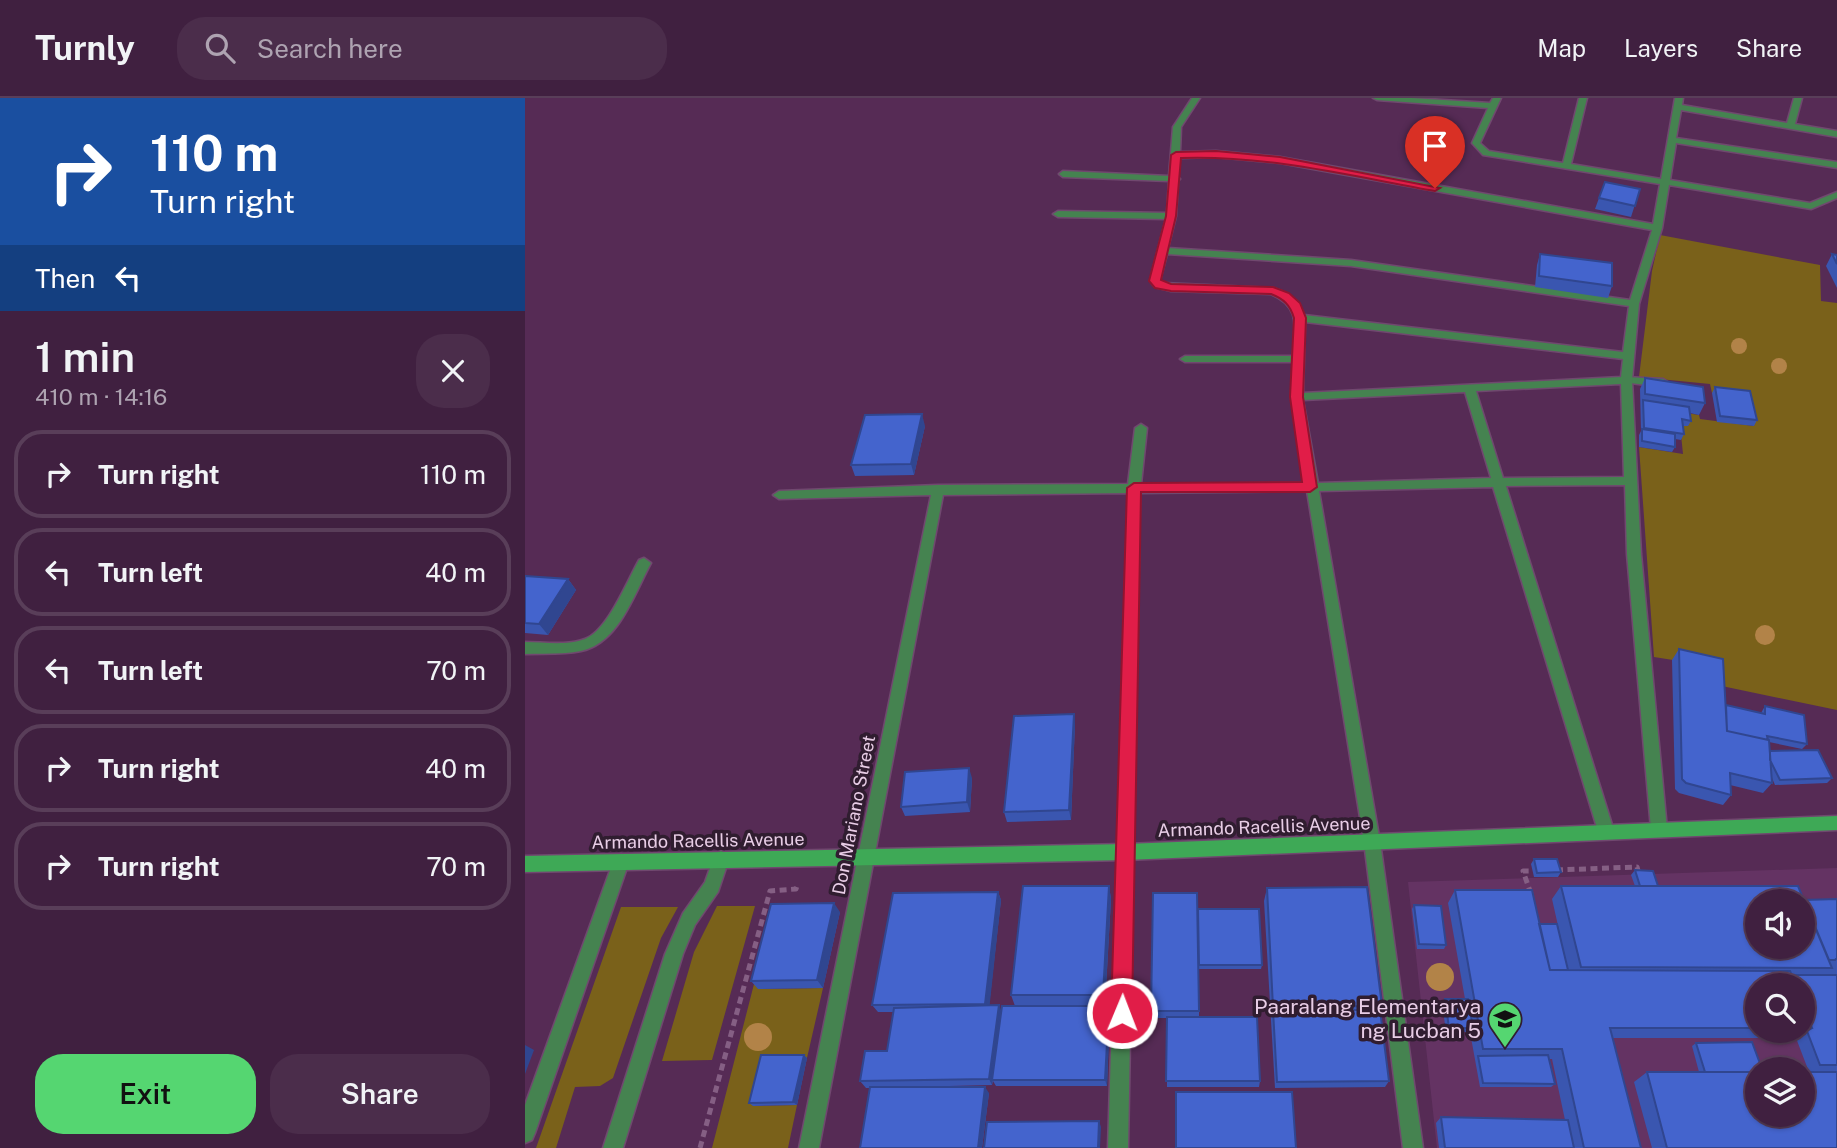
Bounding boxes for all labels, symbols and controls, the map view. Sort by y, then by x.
search box [177,17,667,80]
text: Turnly [35,29,135,67]
icon: search [201,29,239,67]
text: Search here [257,33,403,64]
text: Map [1537,34,1586,62]
text: Layers [1624,34,1698,62]
text: Share [1736,34,1802,62]
pin [1405,116,1465,188]
text: 110 m [150,124,278,182]
icon: right [35,126,126,217]
icon: arrive [1416,127,1454,165]
text: Turn right [150,183,295,220]
icon: left [109,259,147,297]
text: Then [35,263,95,294]
text: 1 min [35,332,135,381]
button: close [416,334,490,408]
text: 410 m · 14:16 [35,383,167,410]
icon: right [39,455,77,493]
text: Turn right [98,459,220,490]
text: 110 m [420,459,486,490]
icon: left [39,553,77,591]
text: Turn left [98,557,203,588]
text: 40 m [425,557,486,588]
icon: left [39,651,77,689]
text: Turn left [98,655,203,686]
text: 70 m [426,655,486,686]
street label: Don Mariano Street [828,733,879,896]
icon: right [39,749,77,787]
text: Turn right [98,753,220,784]
text: 40 m [425,753,486,784]
street label: Armando Racellis Avenue [1157,812,1371,841]
street label: Armando Racellis Avenue [591,828,805,853]
icon: right [39,847,77,885]
text: Turn right [98,851,220,882]
text: 70 m [426,851,486,882]
map controls [1745,889,1815,1127]
button: sound [1745,889,1815,959]
button: search [1745,973,1815,1043]
position arrow [1085,976,1159,1050]
place label: Paaralang Elementarya ng Lucban 5 [1254,994,1481,1043]
school or university icon: Paaralang Elementarya ng Lucban 5 [1486,1000,1524,1049]
button: Exit [35,1054,256,1134]
button: Share [270,1054,490,1134]
button: layers [1745,1057,1815,1127]

